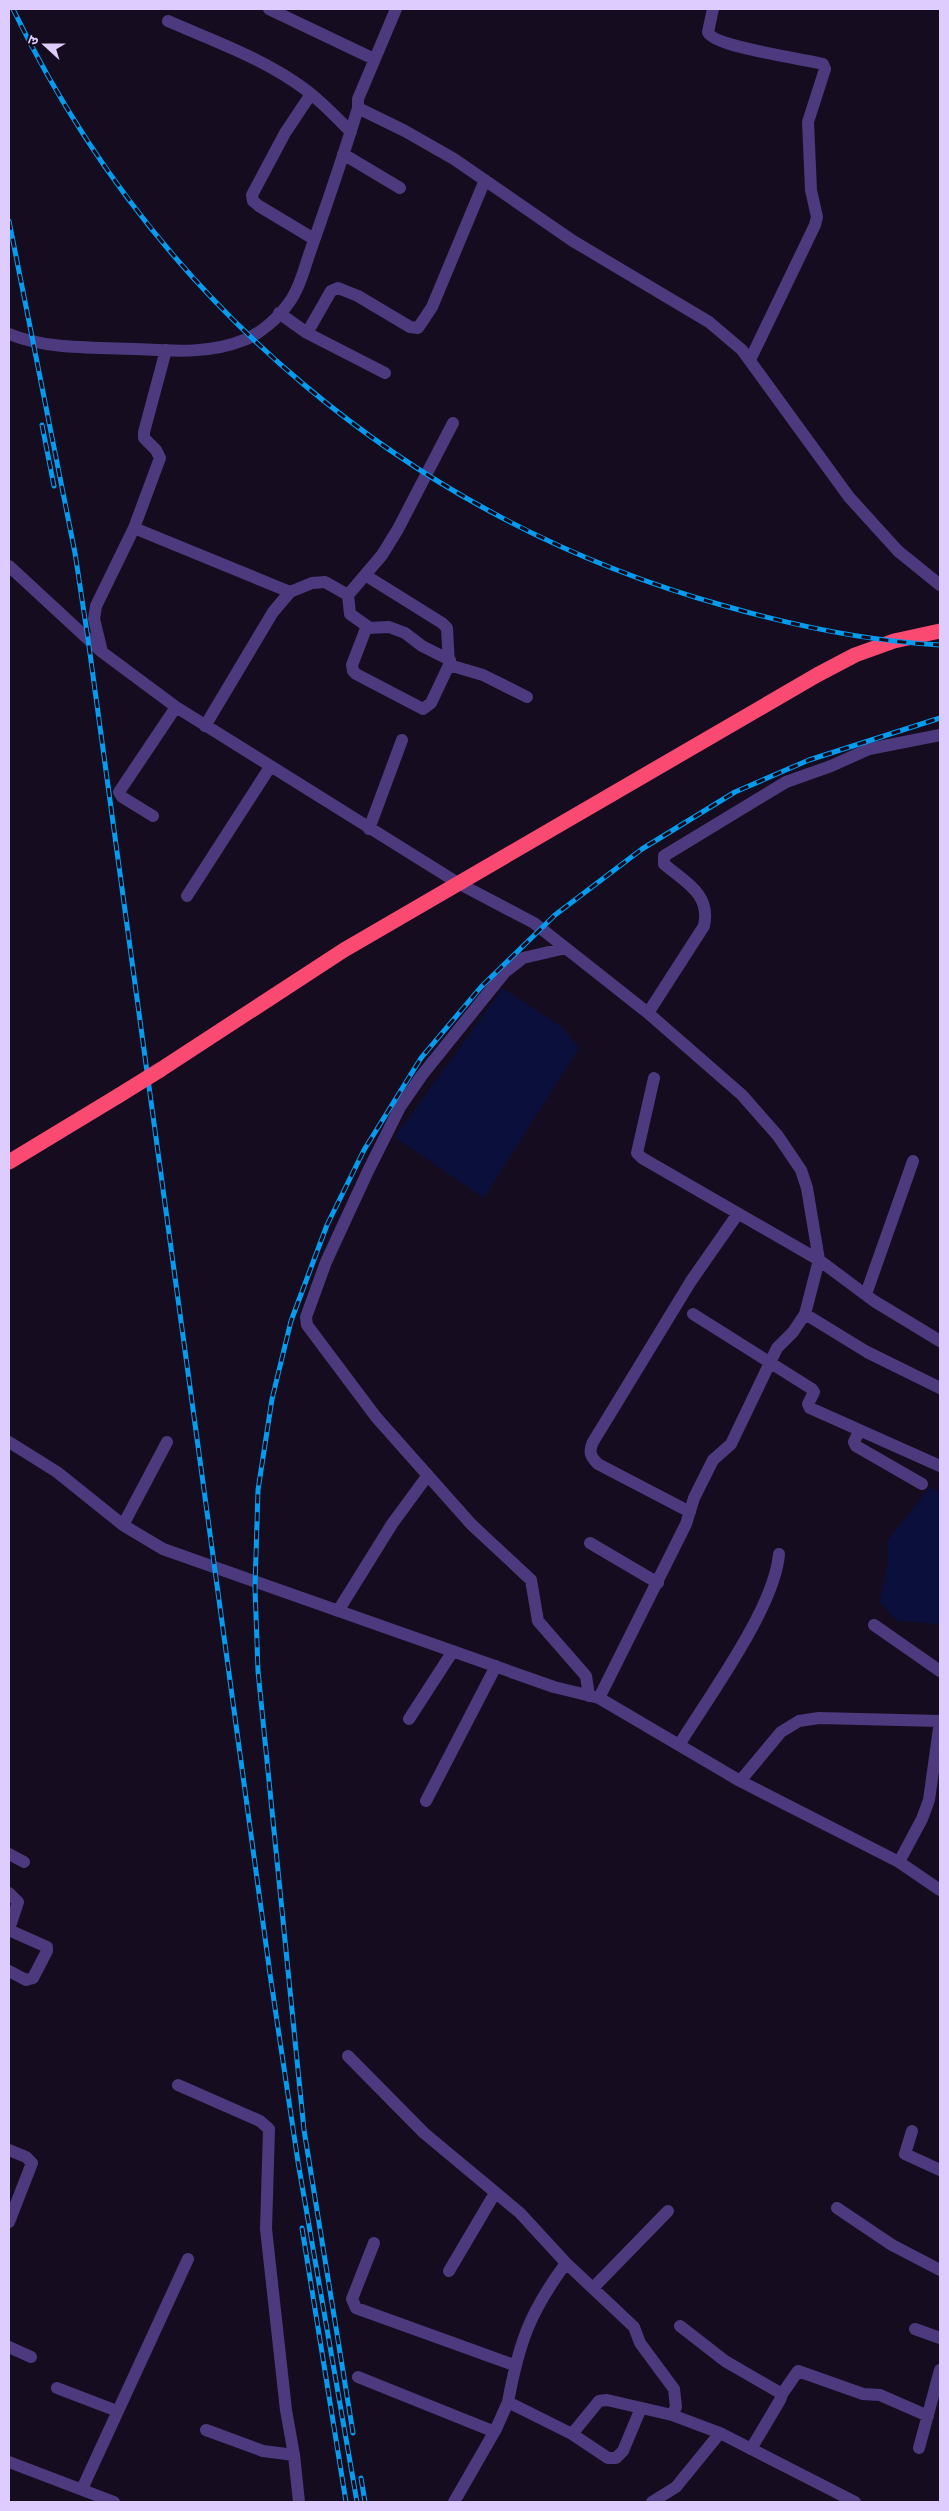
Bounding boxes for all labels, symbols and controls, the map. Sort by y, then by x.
north arrow [20,20,70,70]
text: उ [22,32,44,48]

